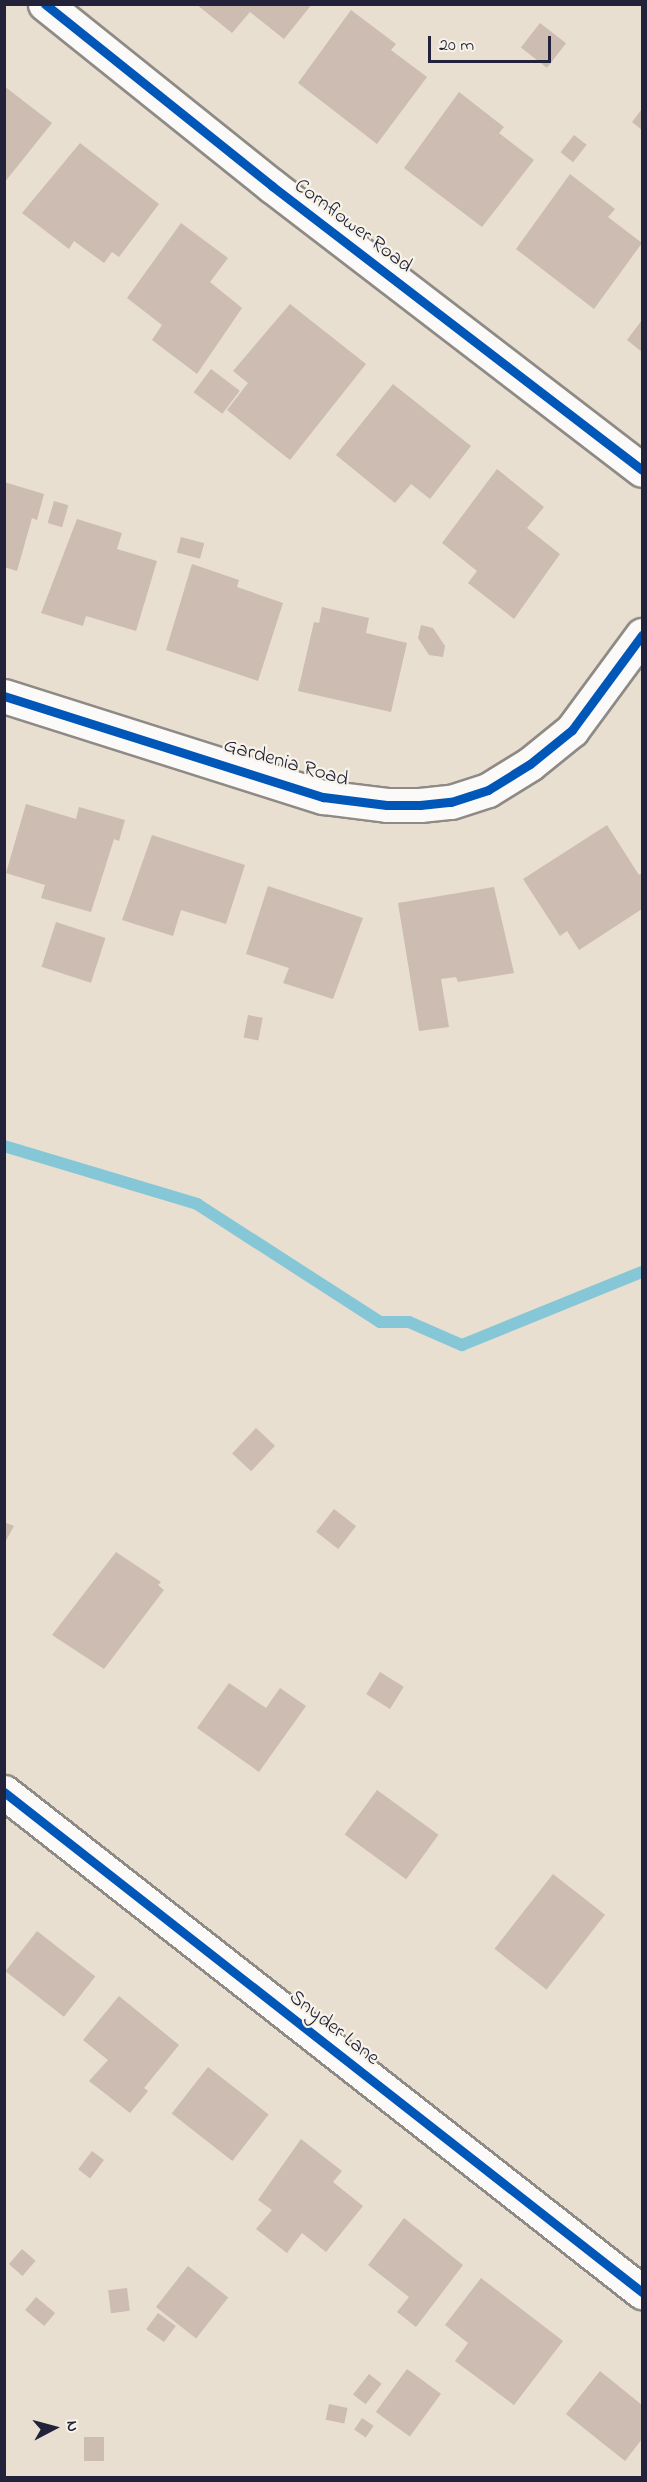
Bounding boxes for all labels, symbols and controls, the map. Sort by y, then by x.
scale bar [431,24,554,62]
text: 20 m [439,33,474,59]
street label: Cornflower Road [289,173,417,279]
street label: Gardenia Road [221,733,351,793]
street label: Snyder Lane [284,1985,384,2071]
north arrow [24,2398,84,2458]
text: N [59,2419,84,2433]

